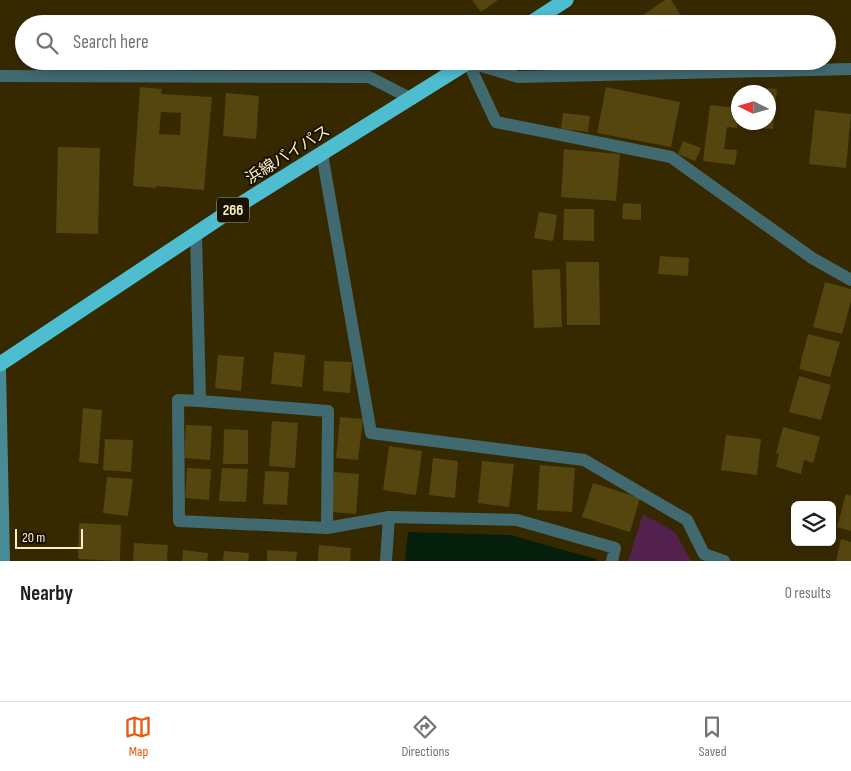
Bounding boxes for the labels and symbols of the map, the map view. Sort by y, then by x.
north arrow [731,85,776,130]
street label: 浜線バイパス [242,122,334,188]
road number: 266 [217,198,249,222]
scale bar [15,526,82,549]

